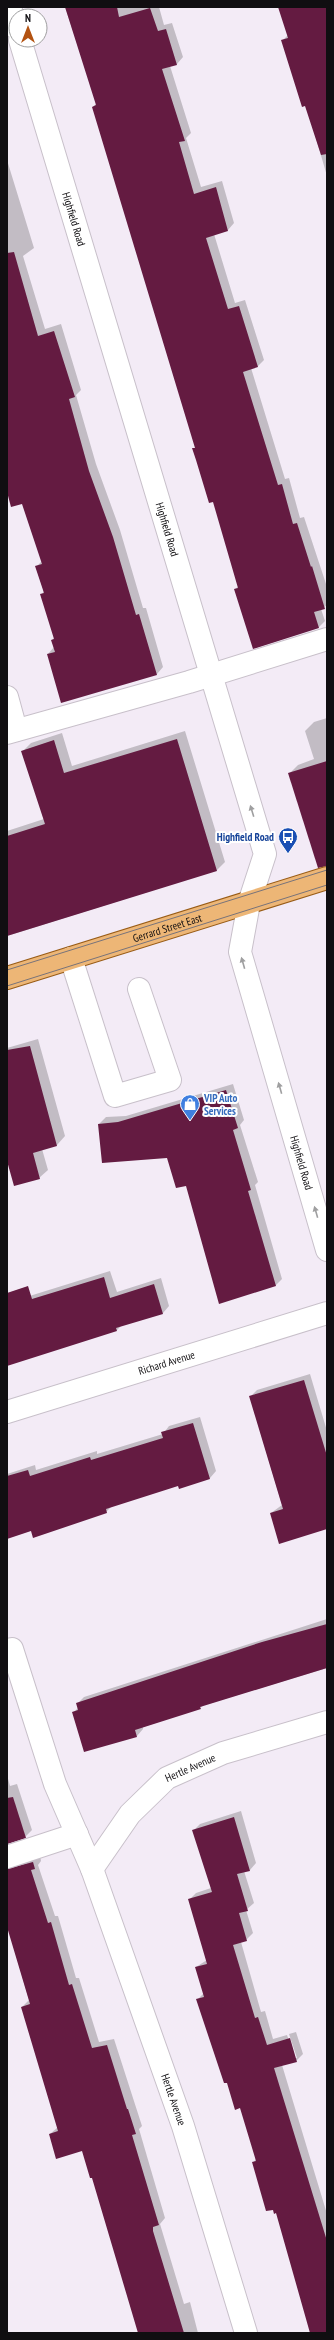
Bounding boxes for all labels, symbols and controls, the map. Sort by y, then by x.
north arrow [8,8,48,48]
text: N [25,11,31,25]
street label: Highfield Road [59,190,89,248]
street label: Highfield Road [153,501,182,558]
one-way arrow [249,804,255,816]
bus stop icon: Highfield Road [277,826,299,854]
place label: Highfield Road [217,830,274,844]
street label: Gerrard Street East [131,911,204,945]
one-way arrow [240,957,246,969]
one-way arrow [277,1081,283,1093]
place label: VIP Auto Services [203,1091,238,1118]
shop icon: VIP Auto Services [179,1093,201,1121]
street label: Highfield Road [287,1134,316,1192]
one-way arrow [313,1206,319,1218]
street label: Richard Avenue [137,1347,197,1378]
street label: Hertle Avenue [163,1750,218,1785]
street label: Hertle Avenue [158,2072,189,2128]

